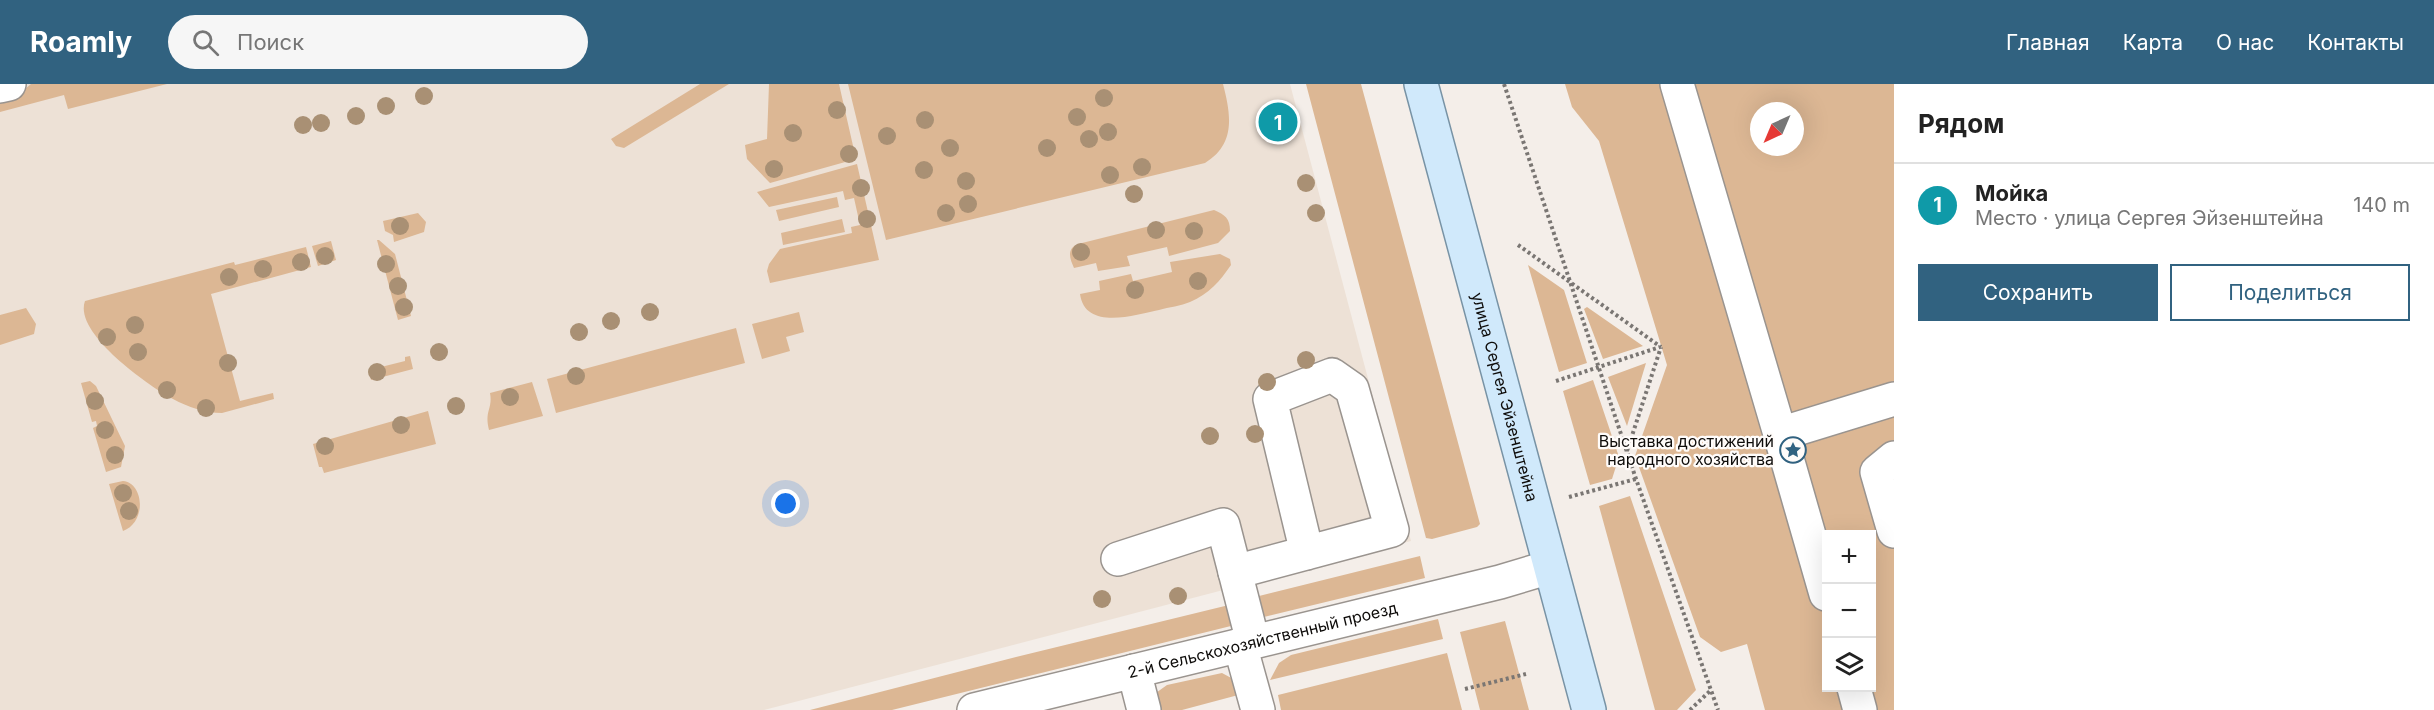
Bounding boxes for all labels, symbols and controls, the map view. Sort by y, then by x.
search box [168,15,588,69]
text: Roamly [30,25,132,59]
icon: search [189,26,222,59]
text: Поиск [237,29,304,55]
text: Главная [2006,30,2090,55]
text: Карта [2123,30,2183,55]
text: О нас [2216,30,2274,55]
text: Контакты [2307,30,2404,55]
pin: 1 [1258,99,1298,144]
north arrow [1750,102,1804,156]
text: Рядом [1918,108,2004,139]
text: Мойка [1975,180,2048,206]
text: 1 [1933,193,1942,217]
text: 140 m [2353,193,2410,217]
text: Место · улица Сергея Эйзенштейна [1975,206,2324,230]
button: Сохранить [1918,264,2158,321]
button: Поделиться [2170,264,2410,321]
street label: улица Сергея Эйзенштейна [1467,290,1543,504]
place label: Выставка достижений народного хозяйства [1599,431,1774,469]
place icon: Выставка достижений народного хозяйства [1778,435,1808,465]
your location [771,489,800,518]
map controls [1822,530,1876,692]
button: + [1822,530,1876,584]
button: − [1822,584,1876,638]
street label: 2-й Сельскохозяйственный проезд [1126,597,1400,682]
button: layers [1822,638,1876,692]

